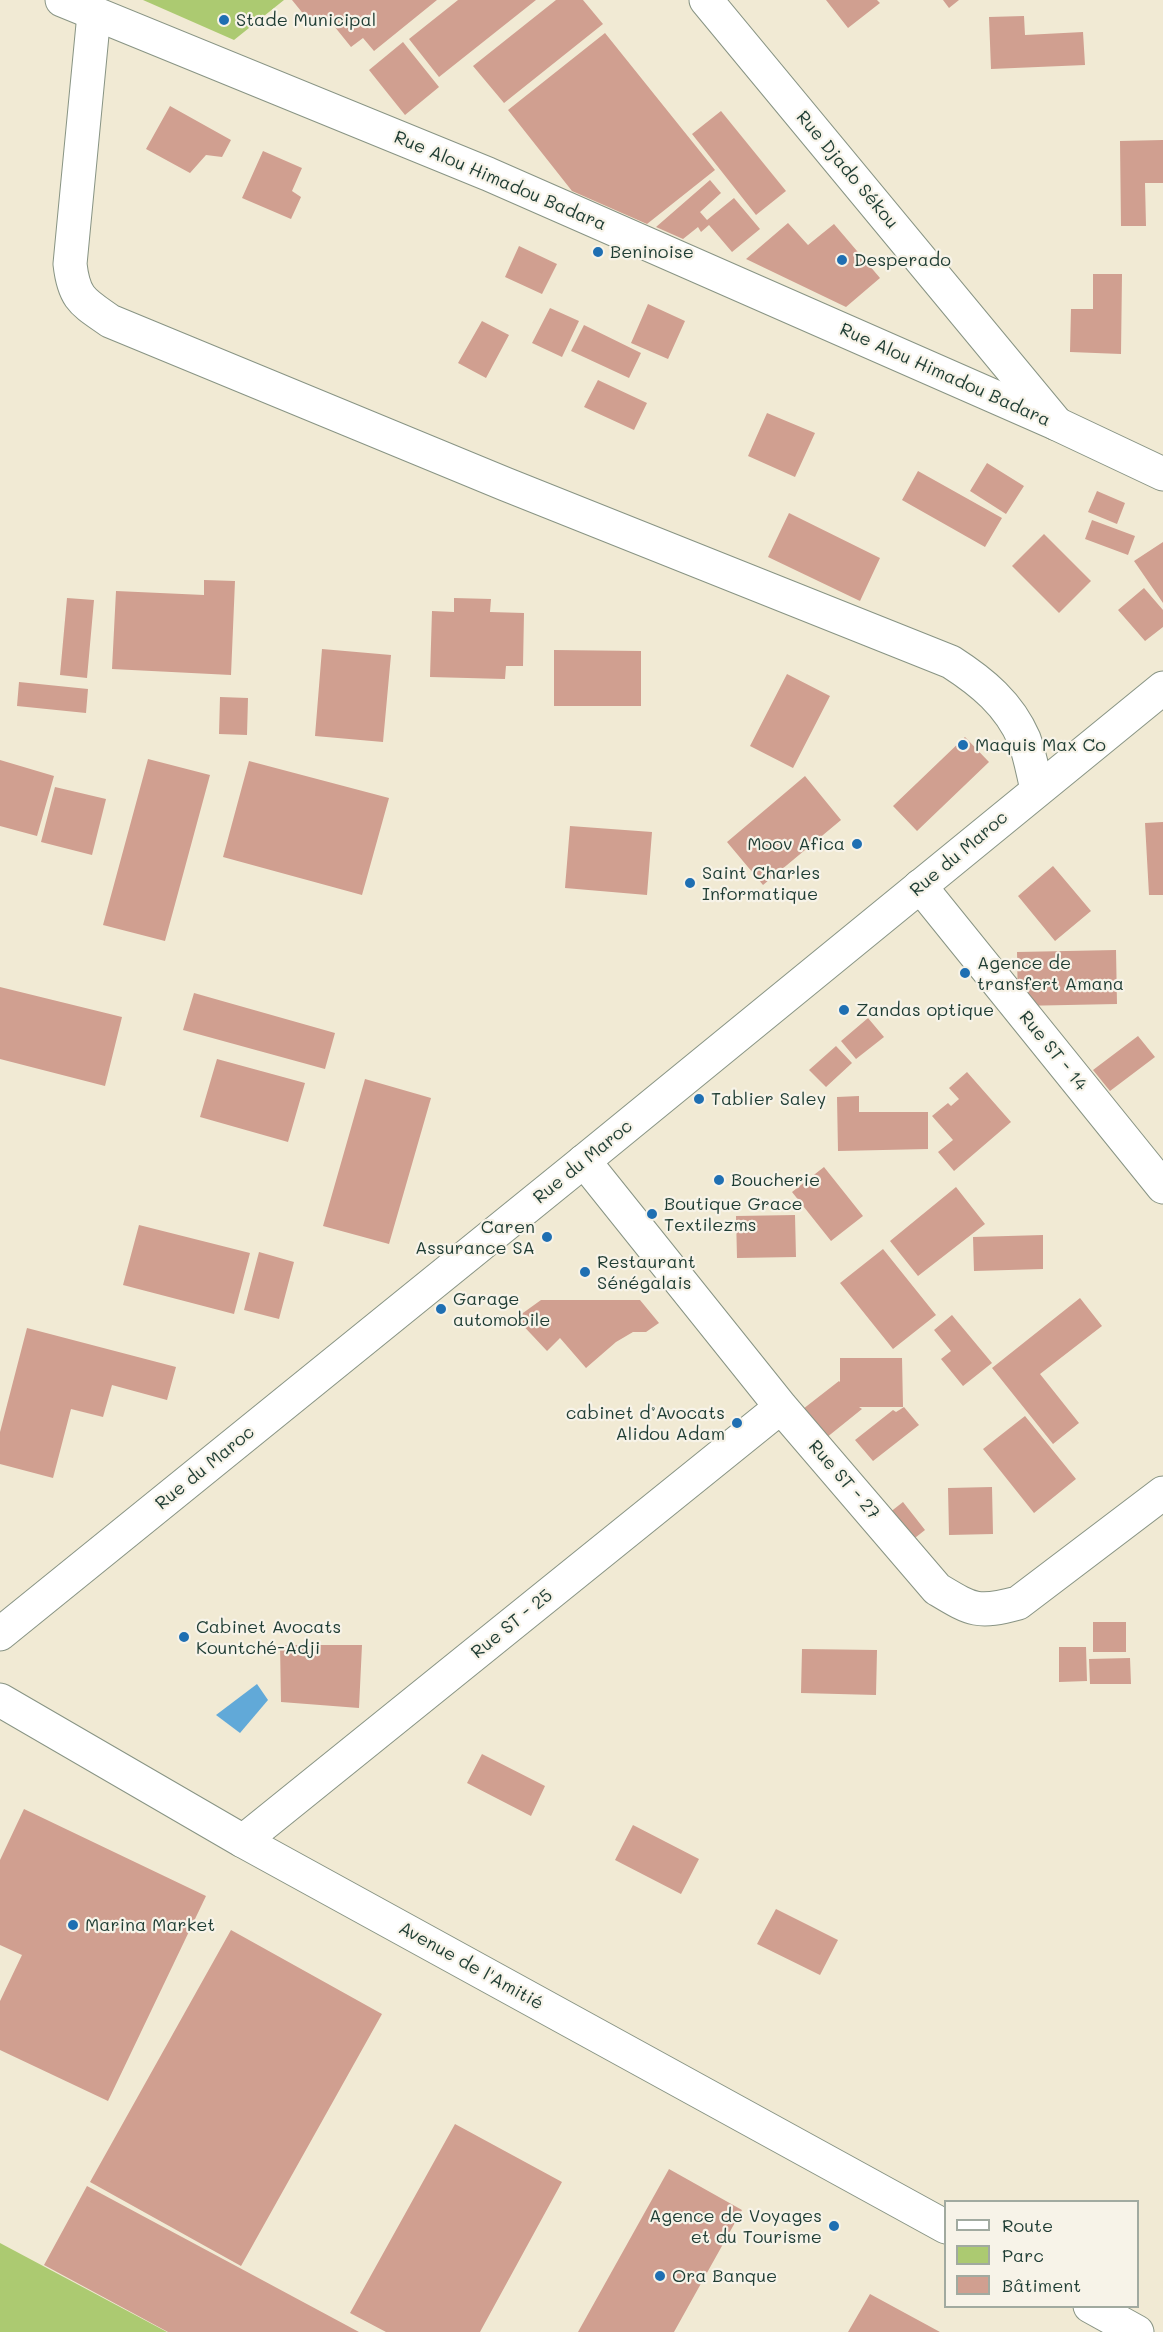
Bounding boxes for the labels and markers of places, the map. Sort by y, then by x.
place label: Stade Municipal [236,9,376,31]
marker: Stade Municipal [217,13,231,27]
place label: Beninoise [610,241,694,263]
marker: Beninoise [591,245,605,259]
place label: Desperado [854,249,951,271]
marker: Desperado [835,253,849,267]
place label: Maquis Max Co [975,734,1106,756]
marker: Maquis Max Co [956,738,970,752]
place label: Moov Afica [747,833,845,855]
marker: Moov Afica [850,837,864,851]
place label: Saint Charles Informatique [702,862,820,904]
marker: Saint Charles Informatique [683,876,697,890]
place label: Agence de transfert Amana [977,952,1124,994]
marker: Agence de transfert Amana [958,966,972,980]
place label: Zandas optique [856,999,994,1021]
marker: Zandas optique [837,1003,851,1017]
place label: Tablier Saley [711,1088,826,1110]
marker: Tablier Saley [692,1092,706,1106]
place label: Boucherie [731,1169,820,1191]
marker: Boucherie [712,1173,726,1187]
place label: Boutique Grace Textilezms [664,1193,803,1236]
marker: Boutique Grace Textilezms [645,1207,659,1221]
place label: Caren Assurance SA [415,1216,535,1258]
marker: Caren Assurance SA [540,1230,554,1244]
place label: Restaurant Sénégalais [597,1251,696,1294]
marker: Restaurant Sénégalais [578,1265,592,1279]
place label: Garage automobile [453,1288,550,1330]
marker: Garage automobile [434,1302,448,1316]
place label: cabinet d’Avocats Alidou Adam [566,1402,725,1444]
marker: cabinet d’Avocats Alidou Adam [730,1416,744,1430]
place label: Cabinet Avocats Kountché-Adji [196,1616,341,1658]
marker: Cabinet Avocats Kountché-Adji [177,1630,191,1644]
place label: Marina Market [85,1914,215,1936]
marker: Marina Market [66,1918,80,1932]
place label: Agence de Voyages et du Tourisme [649,2205,822,2248]
marker: Agence de Voyages et du Tourisme [827,2219,841,2233]
place label: Ora Banque [672,2265,777,2287]
marker: Ora Banque [653,2269,667,2283]

